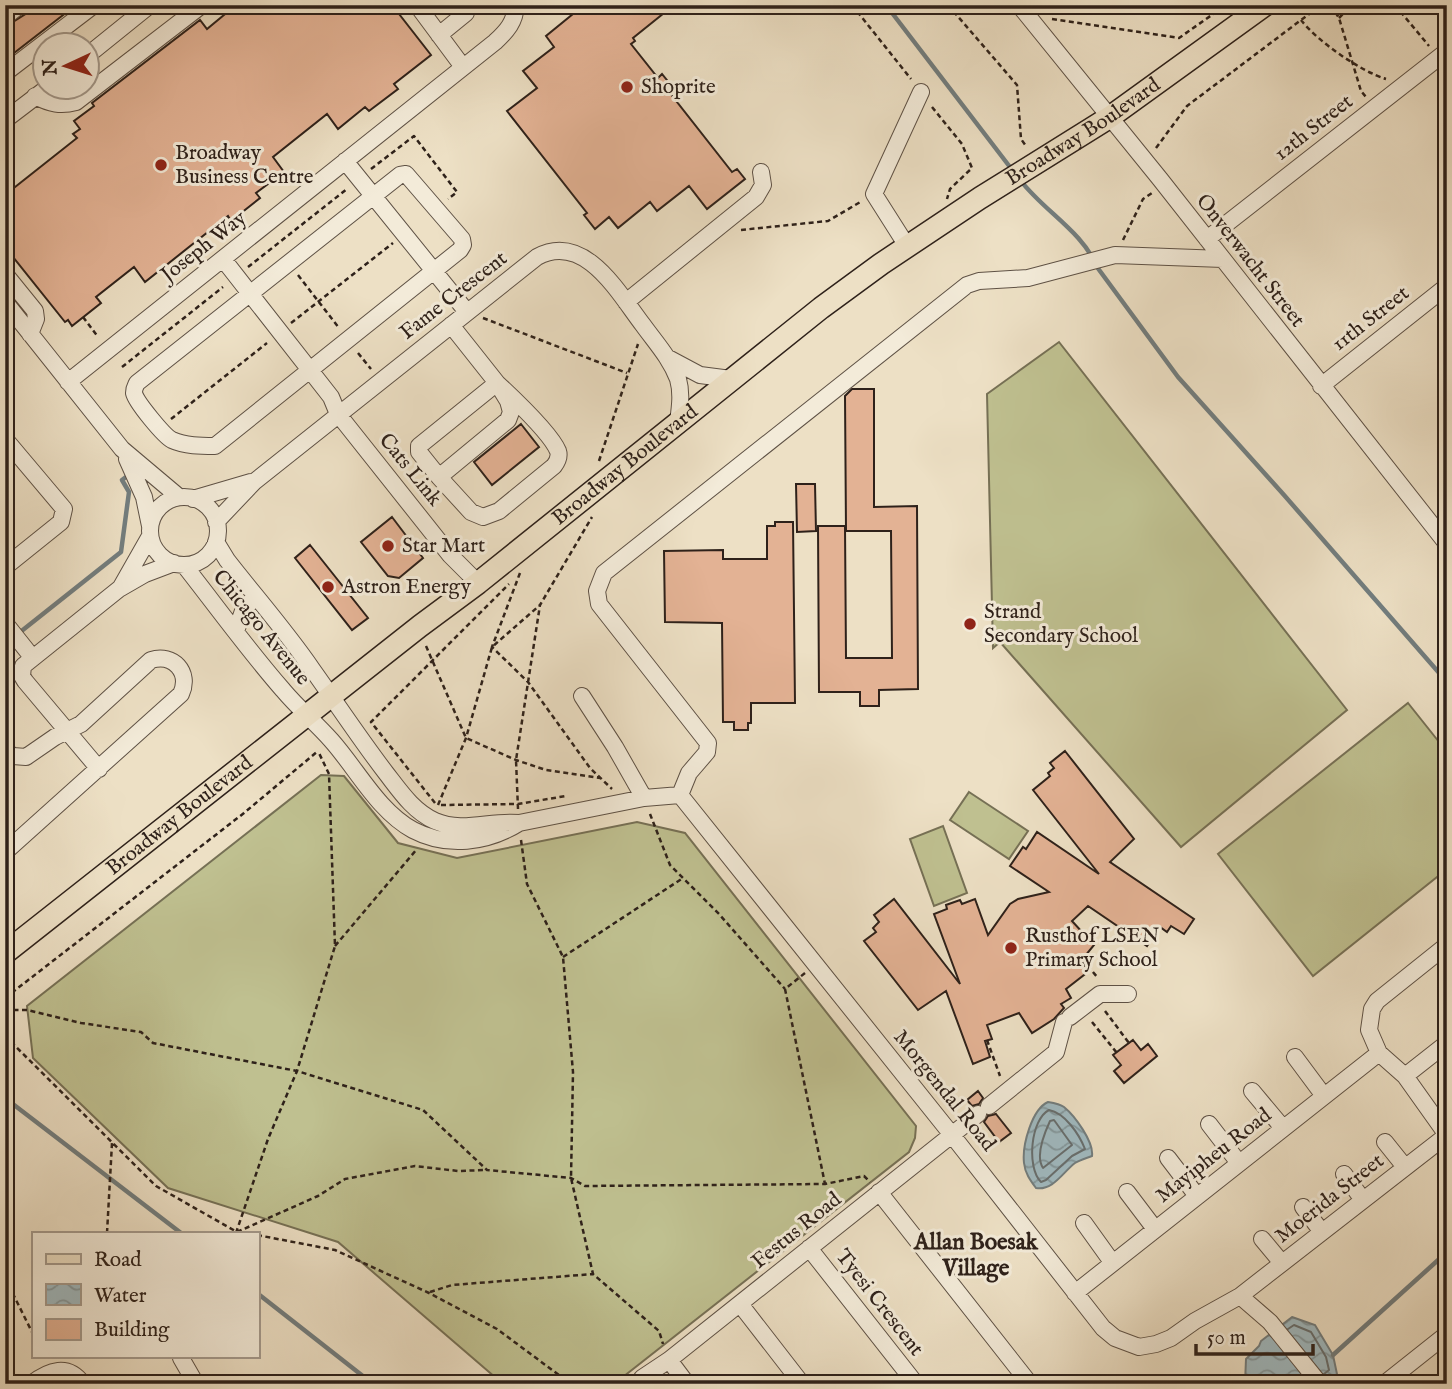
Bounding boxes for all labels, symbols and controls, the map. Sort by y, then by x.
north arrow [32,32,102,102]
text: N [38,57,64,77]
street label: Broadway Boulevard [1001,71,1166,192]
place label: Shoprite [641,74,716,101]
marker: Shoprite [619,79,635,95]
street label: 12th Street [1269,89,1359,167]
place label: Broadway Business Centre [175,140,314,191]
marker: Broadway Business Centre [153,157,169,173]
street label: Onverwacht Street [1190,189,1310,333]
street label: Joseph Way [154,205,253,290]
street label: Fame Crescent [395,246,513,346]
street label: 11th Street [1327,280,1415,358]
street label: Broadway Boulevard [547,398,704,532]
street label: Cats Link [372,428,448,513]
place label: Star Mart [402,533,485,560]
marker: Star Mart [380,538,396,554]
street label: Chicago Avenue [206,565,316,692]
place label: Astron Energy [341,574,472,601]
marker: Astron Energy [320,579,336,595]
place label: Strand Secondary School [984,599,1138,650]
marker: Strand Secondary School [962,616,978,632]
street label: Broadway Boulevard [101,749,259,882]
place label: Rusthof LSEN Primary School [1025,923,1159,974]
marker: Rusthof LSEN Primary School [1003,940,1019,956]
street label: Morgendal Road [887,1025,1002,1158]
street label: Mayipheu Road [1151,1102,1278,1210]
street label: Moerida Street [1270,1148,1390,1250]
street label: Festus Road [747,1186,848,1275]
district label: Allan Boesak Village [913,1228,1039,1283]
legend [32,1232,259,1358]
street label: Tyesi Crescent [829,1244,929,1362]
text: Road [94,1247,142,1274]
text: Water [94,1283,147,1310]
scale bar [1196,1312,1314,1356]
text: Building [94,1317,170,1344]
text: 50 m [1207,1325,1246,1352]

